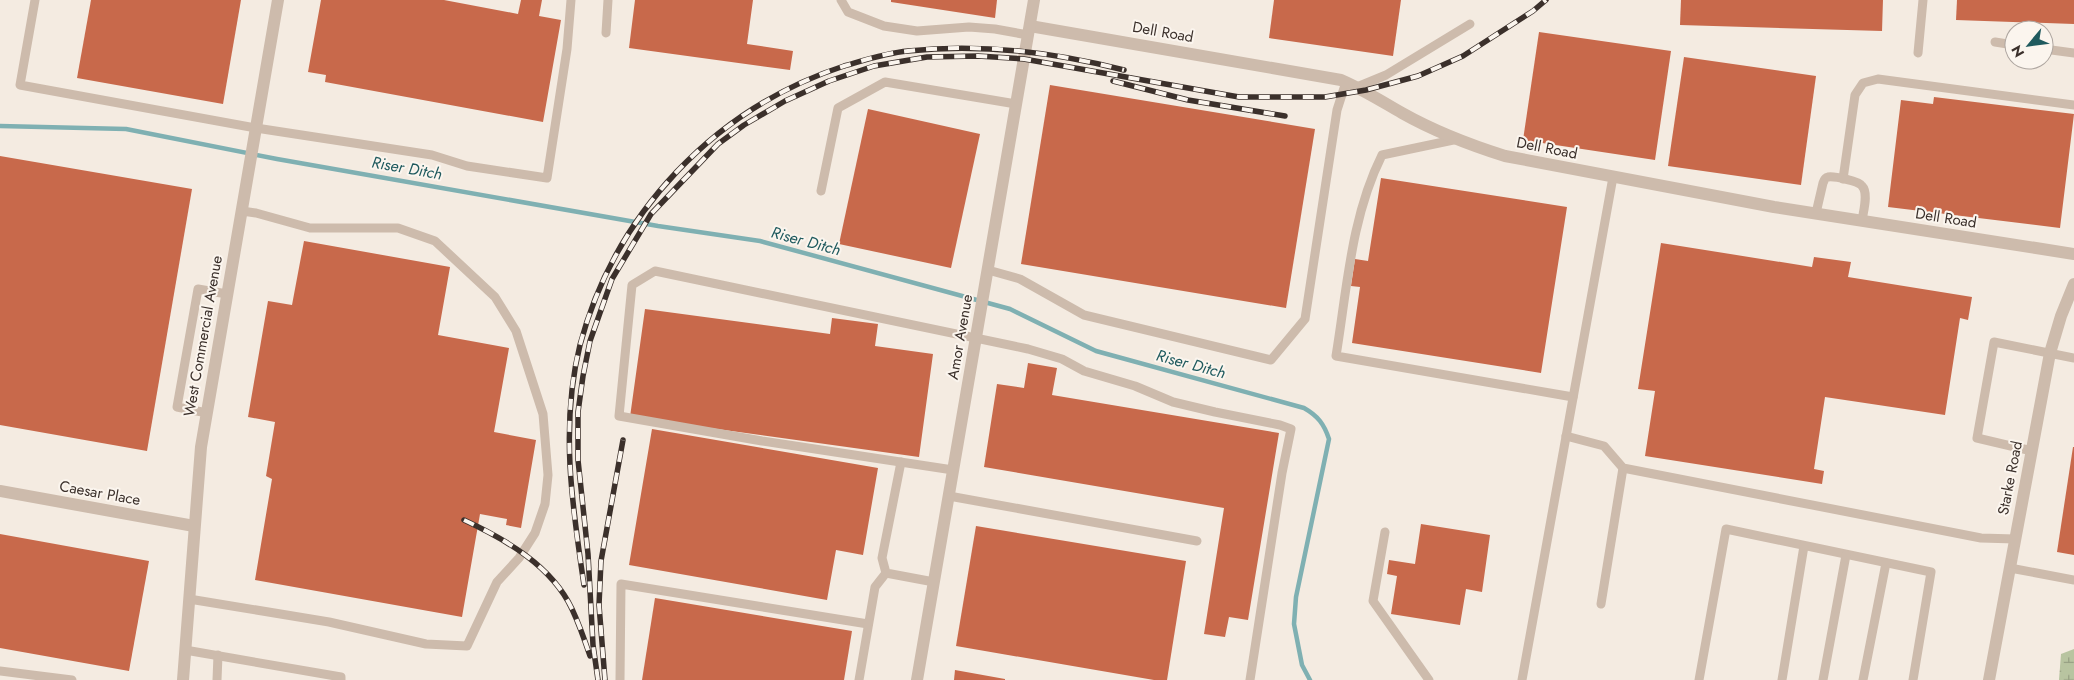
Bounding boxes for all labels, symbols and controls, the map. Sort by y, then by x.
street label: Dell Road [1131,16,1195,48]
north arrow [2004,20,2054,70]
text: N [2006,42,2029,61]
street label: Dell Road [1515,131,1579,165]
water label: Riser Ditch [370,151,444,185]
street label: Dell Road [1914,202,1978,234]
water label: Riser Ditch [769,221,843,261]
street label: West Commercial Avenue [178,254,228,418]
street label: Amor Avenue [942,292,978,381]
water label: Riser Ditch [1154,344,1228,384]
street label: Starke Road [1992,439,2028,517]
street label: Caesar Place [58,475,143,511]

